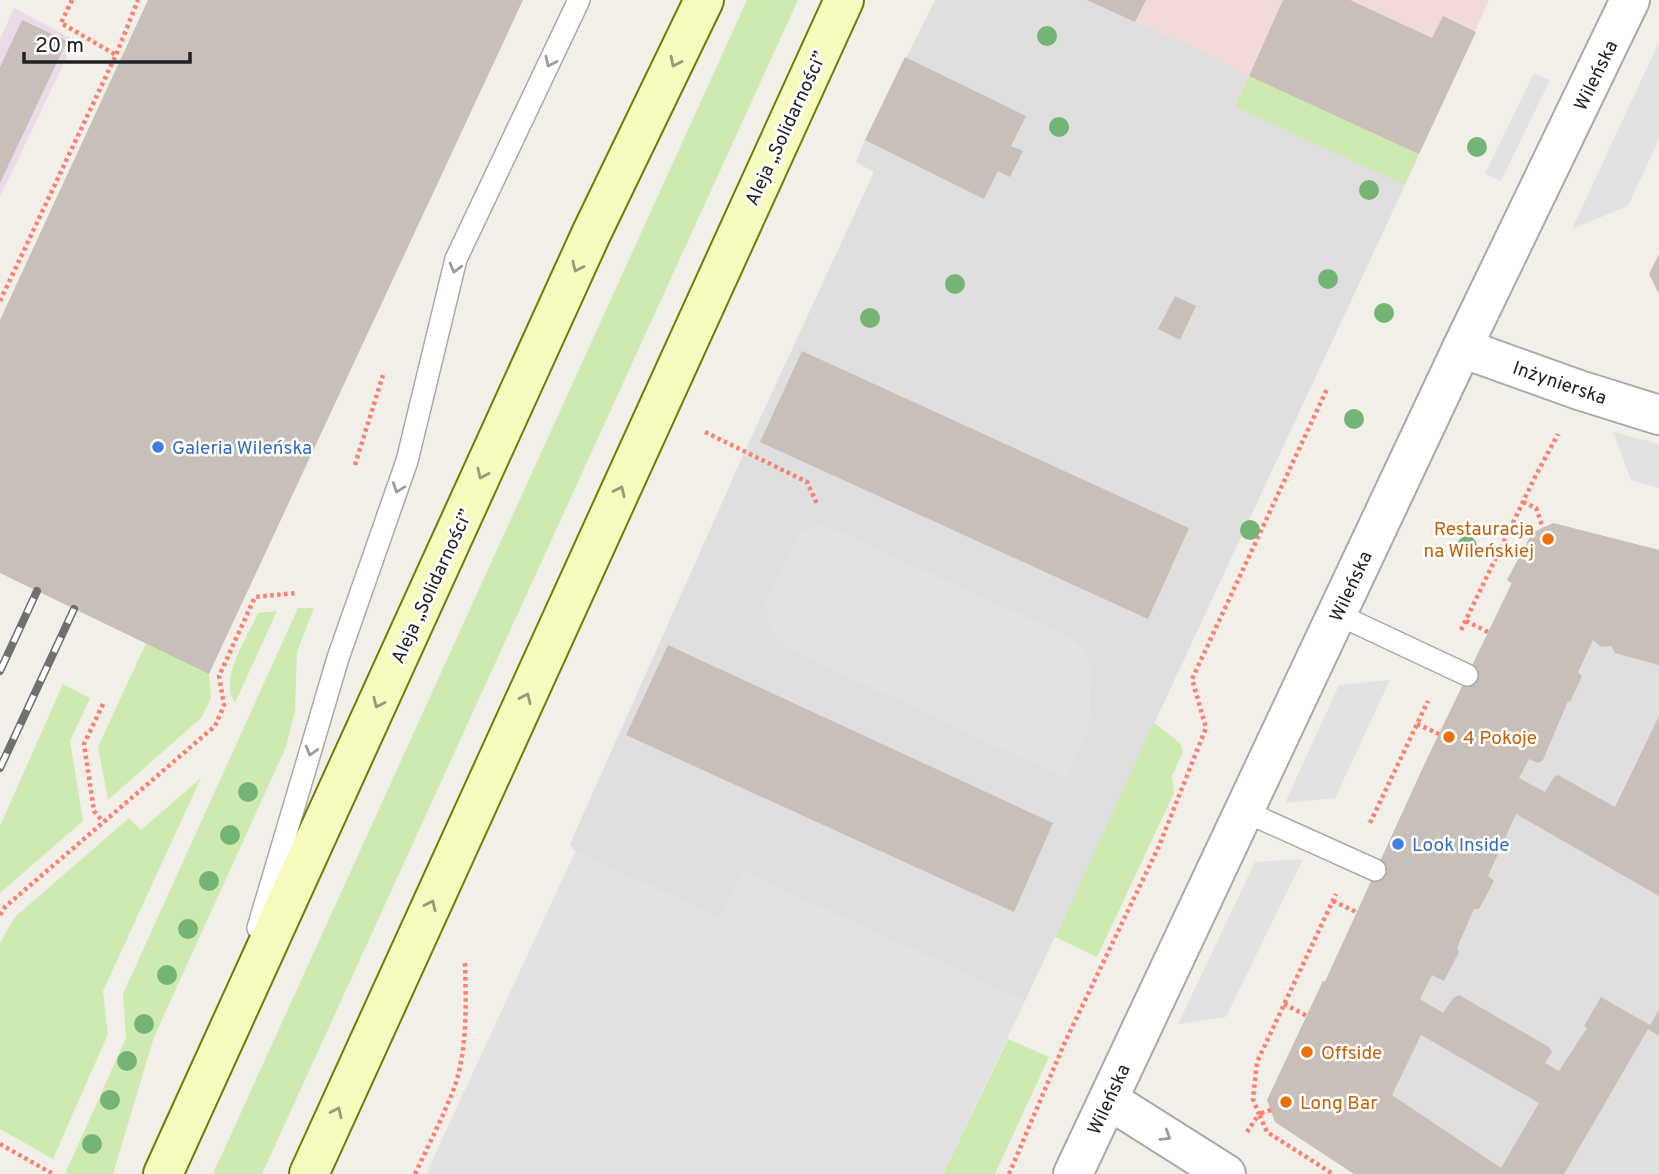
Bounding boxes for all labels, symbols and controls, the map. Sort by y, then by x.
scale bar [24,21,191,65]
text: 20 m [35,33,84,60]
street label: Wileńska [1569,37,1624,115]
street label: Aleja „Solidarności” [740,48,833,210]
one-way arrow [544,55,558,67]
one-way arrow [669,55,683,67]
one-way arrow [571,260,585,272]
one-way arrow [448,262,463,274]
street label: Inżynierska [1509,357,1609,411]
place label: Galeria Wileńska [172,437,312,461]
marker: Galeria Wileńska [150,439,166,455]
one-way arrow [476,467,490,479]
one-way arrow [392,482,406,494]
one-way arrow [612,486,626,498]
street label: Aleja „Solidarności” [386,506,479,668]
place label: Restauracja na Wileńskiej [1423,518,1534,564]
marker: Restauracja na Wileńskiej [1540,531,1556,547]
street label: Wileńska [1325,548,1379,626]
one-way arrow [517,693,531,705]
one-way arrow [372,696,386,708]
place label: 4 Pokoje [1463,727,1537,751]
marker: 4 Pokoje [1441,729,1457,745]
one-way arrow [304,744,319,756]
place label: Look Inside [1412,834,1509,858]
marker: Look Inside [1390,836,1406,852]
one-way arrow [423,900,437,912]
place label: Offside [1321,1042,1382,1066]
marker: Offside [1299,1044,1315,1060]
street label: Wileńska [1083,1061,1137,1139]
place label: Long Bar [1300,1092,1378,1116]
marker: Long Bar [1278,1094,1294,1110]
one-way arrow [329,1107,343,1119]
one-way arrow [1159,1128,1172,1141]

